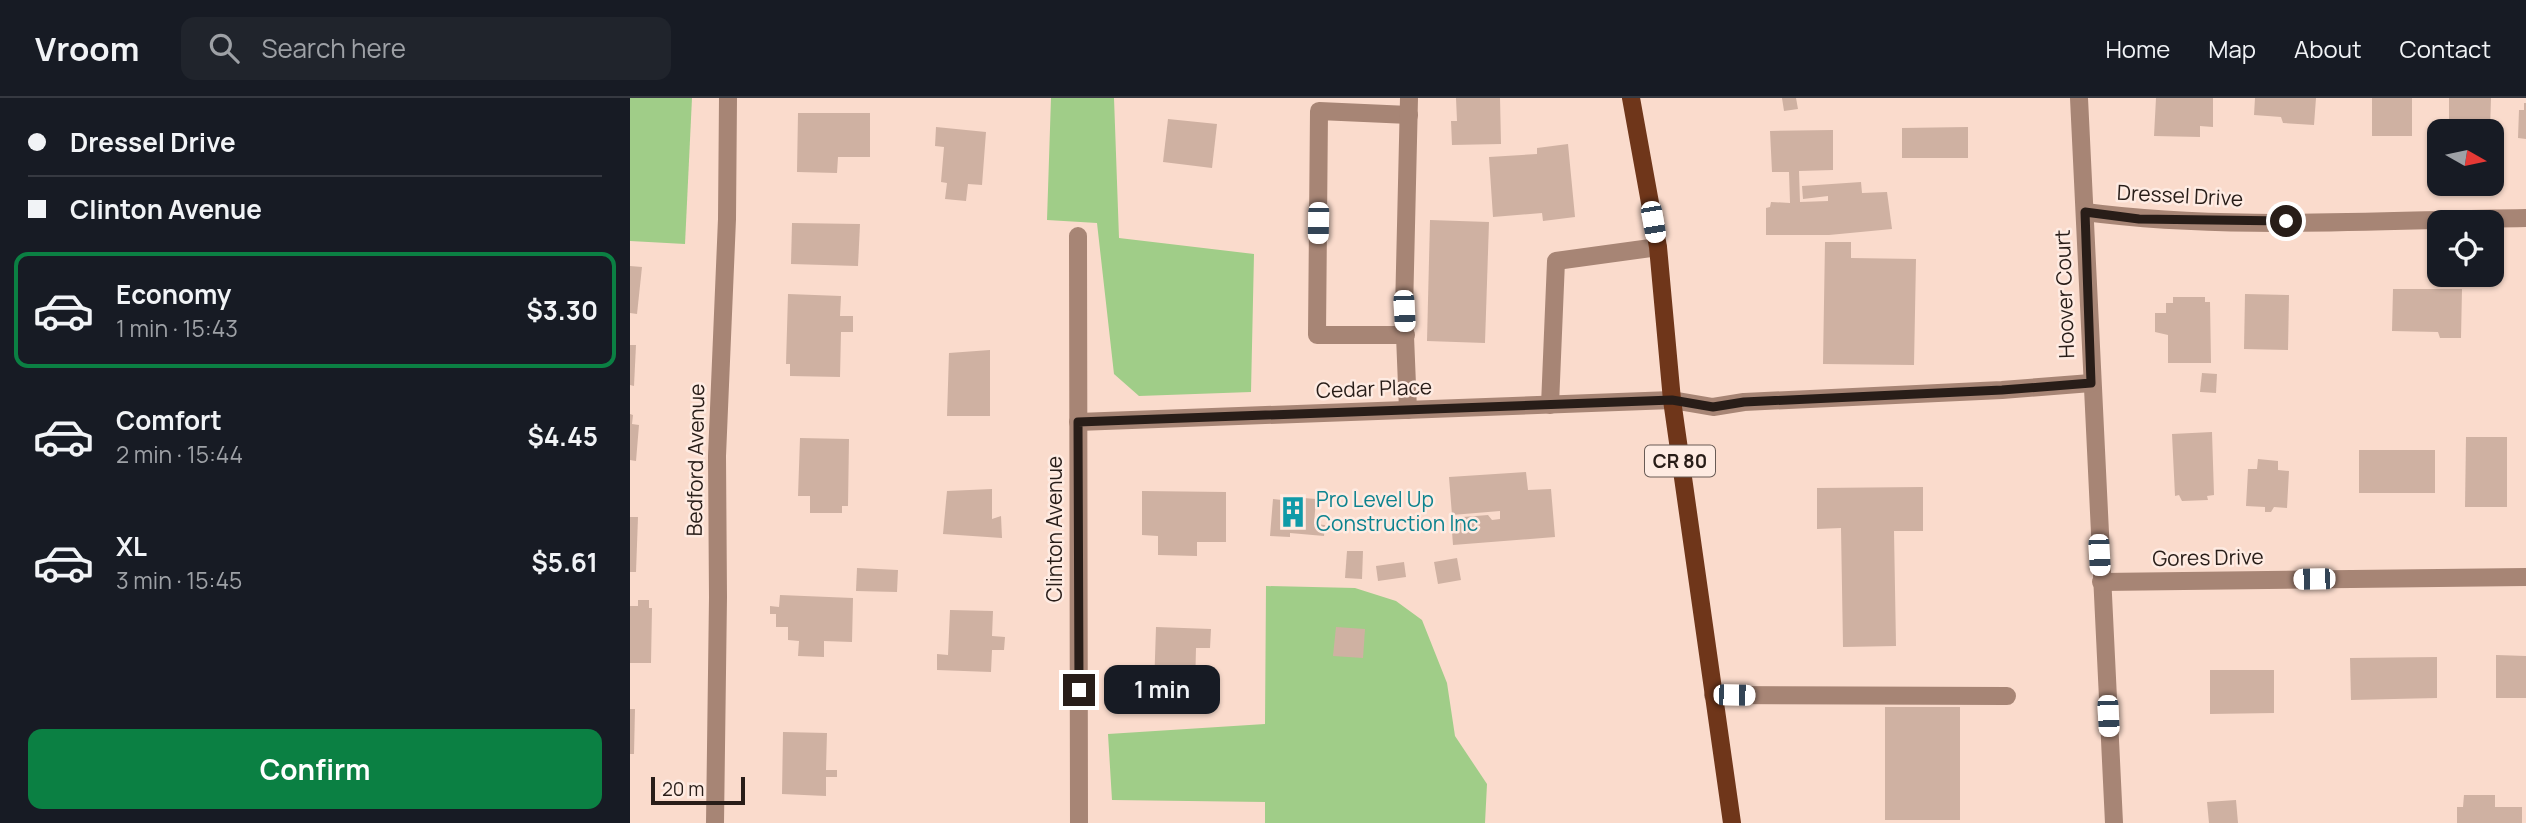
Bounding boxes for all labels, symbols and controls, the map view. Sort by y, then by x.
search box [181,17,671,80]
text: Vroom [35,26,139,71]
icon: search [205,29,243,67]
text: Search here [261,30,406,66]
text: Home [2105,32,2170,65]
text: Map [2208,32,2256,65]
text: About [2294,32,2362,65]
text: Contact [2400,32,2491,65]
north arrow [2427,119,2504,196]
map controls [2427,119,2504,287]
text: Dressel Drive [70,124,236,160]
street label: Dressel Drive [2116,178,2244,212]
text: Clinton Avenue [70,191,262,227]
car [1640,199,1667,245]
car [1308,202,1329,244]
route start [2270,205,2302,237]
button: locate [2427,210,2504,287]
street label: Hoover Court [2048,229,2080,359]
text: Economy [116,276,231,312]
icon: car [32,279,95,342]
car [1393,289,1416,333]
text: $3.30 [526,292,598,328]
text: 1 min · 15:43 [116,312,238,344]
street label: Cedar Place [1316,372,1432,404]
street label: Bedford Avenue [680,383,710,537]
text: Comfort [116,402,222,438]
icon: car [32,405,95,468]
text: $4.45 [527,418,598,454]
text: 2 min · 15:44 [116,438,243,470]
road number: CR 80 [1645,446,1715,476]
street label: Clinton Avenue [1040,456,1068,602]
place label: Pro Level Up Construction Inc [1316,485,1478,537]
building icon: Pro Level Up Construction Inc [1276,495,1310,529]
text: XL [116,528,147,564]
icon: car [32,531,95,594]
car [2088,533,2111,577]
street label: Gores Drive [2152,542,2264,572]
text: $5.61 [531,544,598,580]
text: 3 min · 15:45 [116,564,242,596]
car [2293,568,2336,590]
callout: 1 min [1104,666,1219,714]
text: 1 min [1134,673,1190,705]
route end [1063,674,1095,706]
car [1713,684,1756,706]
car [2097,694,2120,738]
button: Confirm [28,729,602,809]
scale bar [651,774,746,806]
text: 20 m [662,776,704,802]

